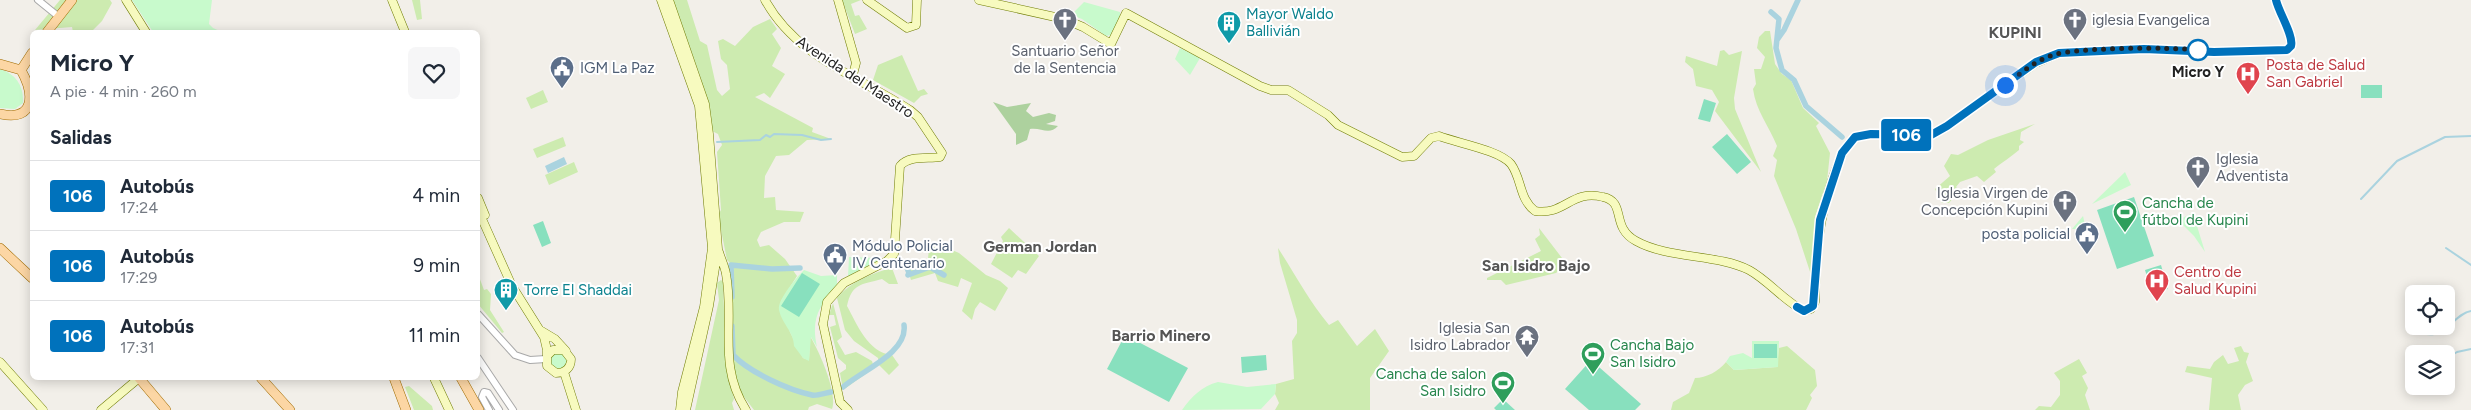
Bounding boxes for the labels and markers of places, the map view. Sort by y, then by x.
place label: Mayor Waldo Ballivián [1246,5,1334,40]
church icon: Santuario Señor de la Sentencia [1052,7,1078,41]
church icon: iglesia Evangelica [2062,7,2088,41]
building icon: Mayor Waldo Ballivián [1216,10,1242,44]
place label: iglesia Evangelica [2092,11,2210,29]
marker: Micro Y [2187,39,2209,61]
place label: Santuario Señor de la Sentencia [1011,42,1119,77]
public building icon: IGM La Paz [549,55,575,89]
place label: Posta de Salud San Gabriel [2266,56,2365,91]
place label: IGM La Paz [580,59,655,77]
hospital icon: Posta de Salud San Gabriel [2235,61,2261,95]
place label: Micro Y [2172,63,2225,81]
place label: Iglesia Adventista [2216,150,2288,185]
church icon: Iglesia Adventista [2185,155,2211,189]
place label: Iglesia Virgen de Concepción Kupini [1921,184,2048,219]
church icon: Iglesia Virgen de Concepción Kupini [2052,189,2078,223]
place label: Cancha de fútbol de Kupini [2142,194,2248,229]
sports icon: Cancha de fútbol de Kupini [2112,199,2138,233]
public building icon: posta policial [2074,221,2100,255]
place label: posta policial [1982,225,2070,243]
place label: Módulo Policial IV Centenario [852,237,953,272]
public building icon: Módulo Policial IV Centenario [822,242,848,276]
place label: Centro de Salud Kupini [2174,263,2257,298]
hospital icon: Centro de Salud Kupini [2144,268,2170,302]
building icon: Torre El Shaddai [493,277,519,311]
place label: Torre El Shaddai [524,281,632,299]
place label: Iglesia San Isidro Labrador [1410,319,1510,354]
temple icon: Iglesia San Isidro Labrador [1514,324,1540,358]
place label: Cancha Bajo San Isidro [1610,336,1695,371]
sports icon: Cancha Bajo San Isidro [1580,341,1606,375]
place label: Cancha de salon San Isidro [1376,365,1486,400]
sports icon: Cancha de salon San Isidro [1490,370,1516,404]

